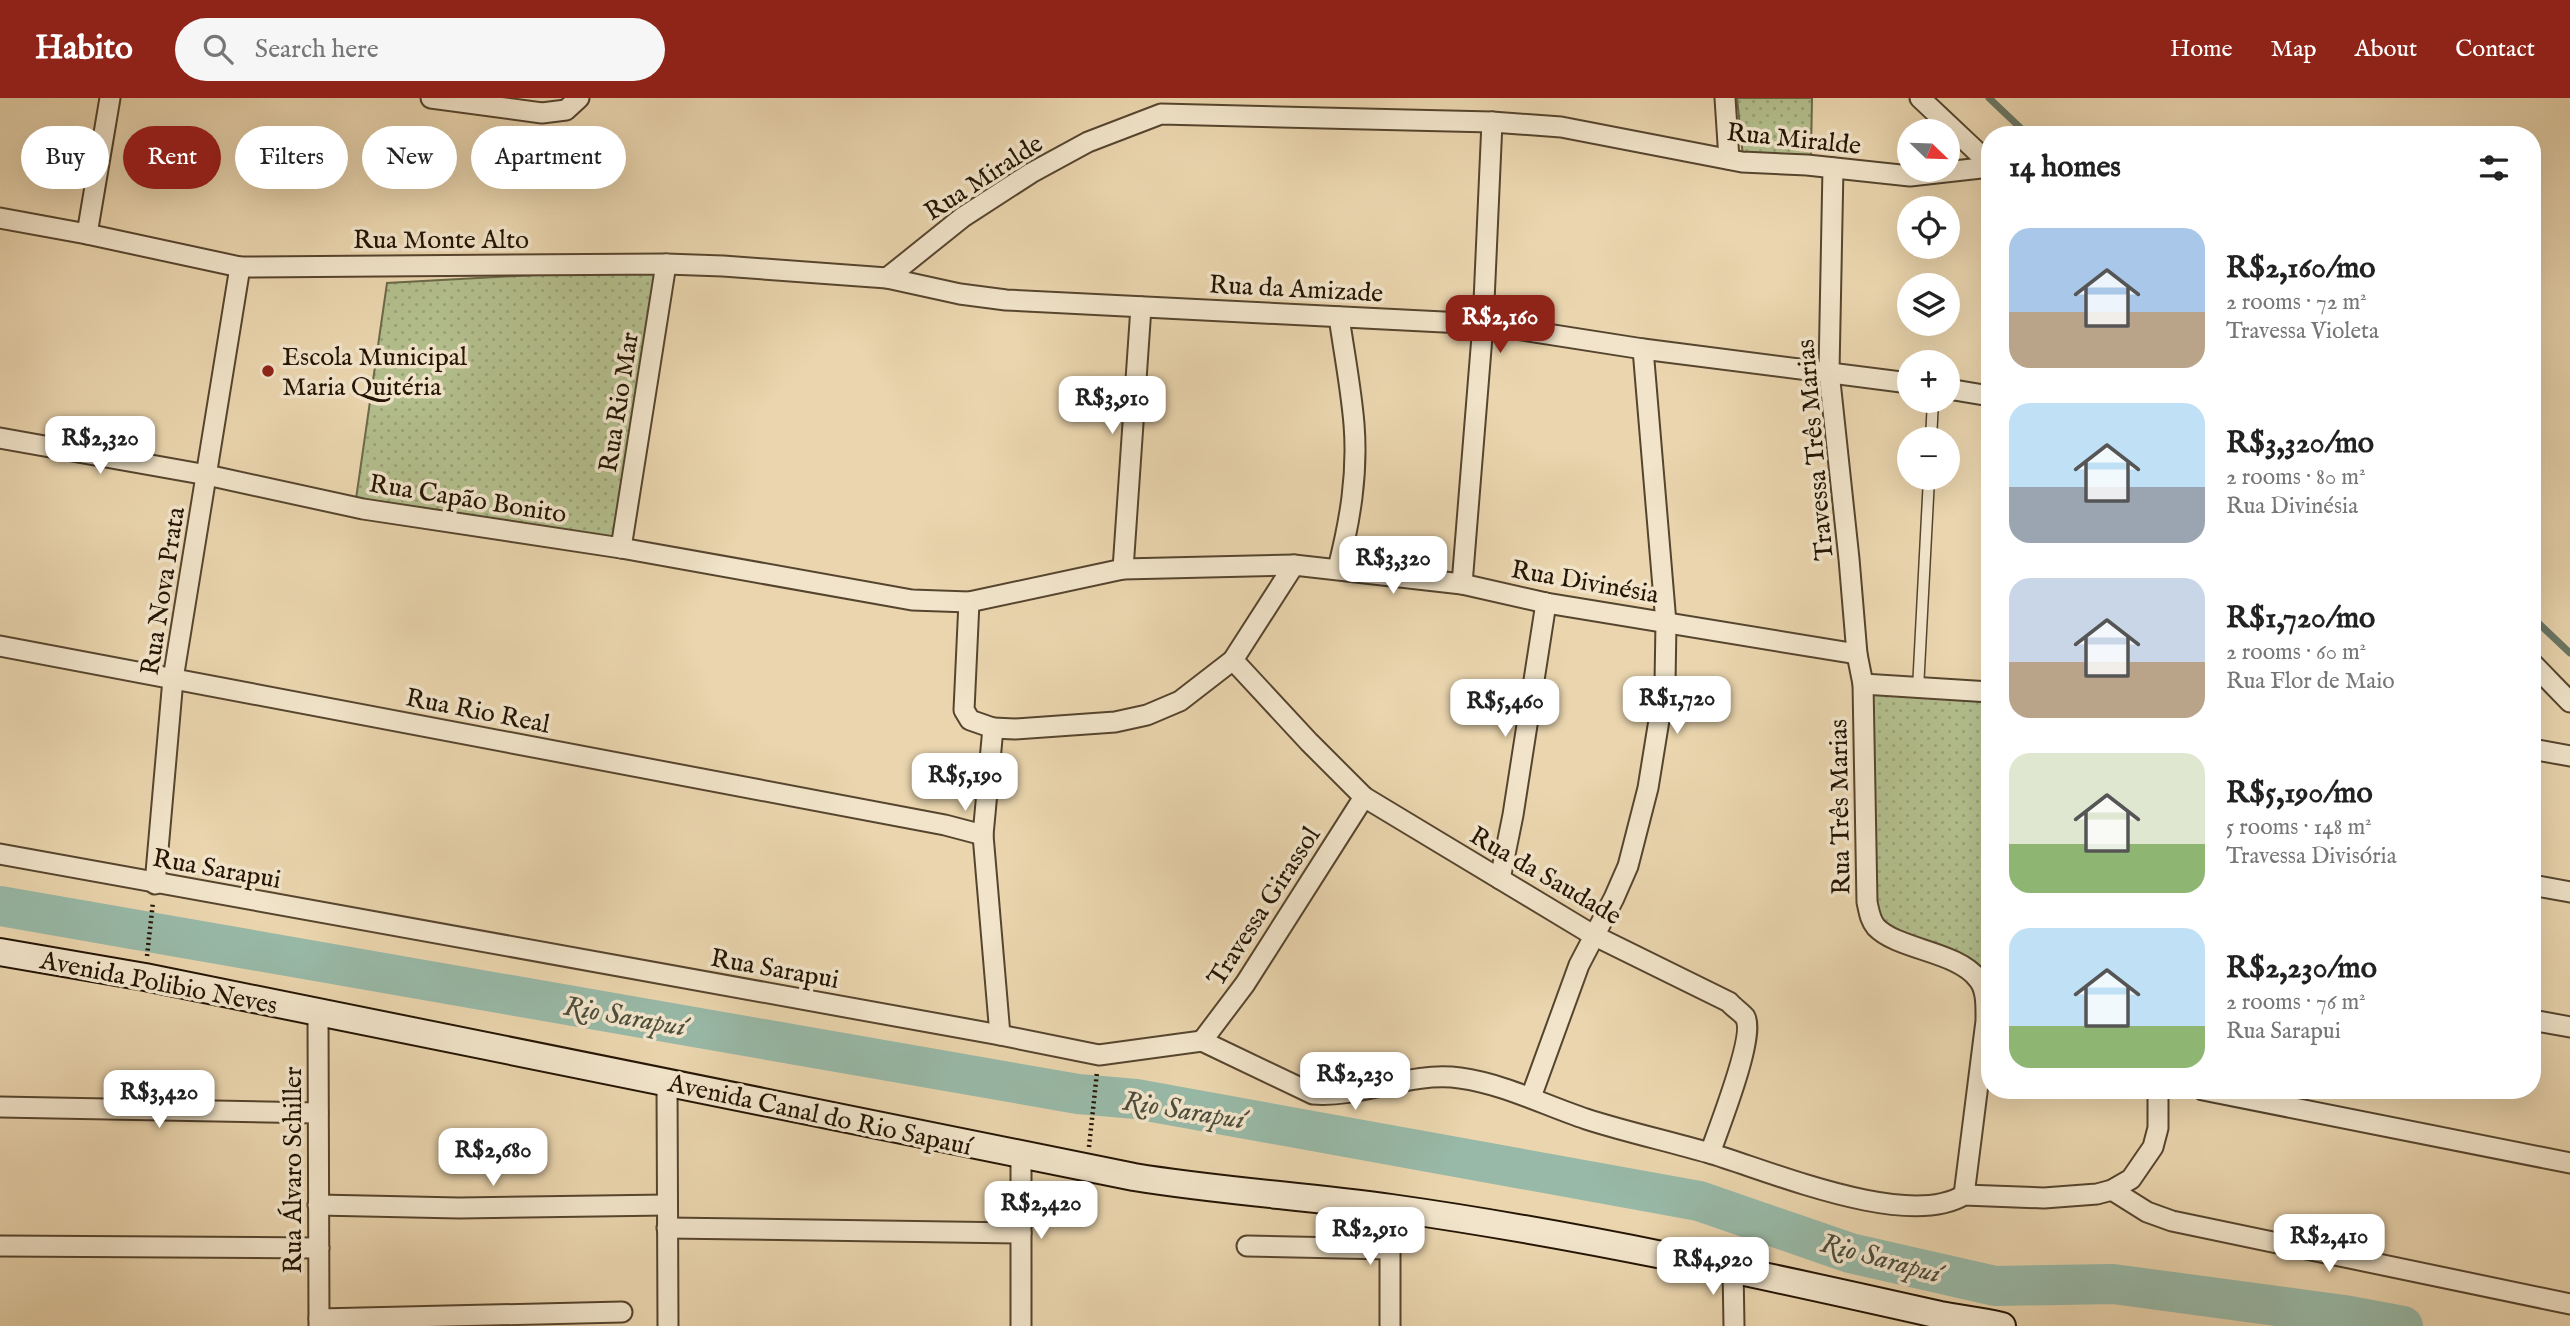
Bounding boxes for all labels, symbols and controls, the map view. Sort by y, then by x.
search box [175,18,665,81]
text: Habito [35,28,133,70]
icon: search [199,30,237,68]
text: Search here [255,33,379,66]
text: Home [2170,34,2233,65]
text: Map [2271,34,2317,65]
text: About [2355,34,2417,65]
text: Contact [2455,34,2535,65]
street label: Rua Miralde [1725,116,1863,163]
north arrow [1897,119,1960,182]
map controls [1897,119,1960,490]
chip: Buy [21,126,109,189]
chip: Rent [123,126,221,189]
chip: Filters [235,126,348,189]
chip: New [362,126,457,189]
chip: Apartment [471,126,626,189]
street label: Rua Miralde [918,128,1049,229]
text: 14 homes [2009,149,2121,187]
icon: filters [2475,149,2513,187]
button: locate [1897,196,1960,259]
street label: Rua Monte Alto [353,224,529,257]
text: R$2,160/mo [2226,250,2375,288]
icon: home [2065,256,2149,340]
street label: Rua da Amizade [1208,268,1384,311]
button: layers [1897,273,1960,336]
text: 2 rooms · 72 m² [2226,288,2367,317]
pin: R$2,160 [1435,296,1565,355]
text: R$2,160 [1462,303,1538,332]
text: Travessa Violeta [2226,317,2379,346]
street label: Rua Rio Mar [592,329,647,475]
street label: Travessa Três Marias [1789,338,1842,562]
place label: Escola Municipal Maria Quitéria [282,341,468,404]
button: + [1897,350,1960,413]
marker: Escola Municipal Maria Quitéria [260,363,276,379]
pin: R$3,910 [1047,376,1177,436]
text: R$3,910 [1075,384,1149,413]
pin: R$2,320 [35,416,165,476]
text: R$2,320 [61,424,139,453]
text: R$3,320/mo [2226,425,2374,463]
button: − [1897,427,1960,490]
icon: home [2065,431,2149,515]
text: 2 rooms · 80 m² [2226,463,2366,492]
street label: Rua Capão Bonito [367,468,569,531]
text: Rua Divinésia [2226,492,2358,521]
street label: Rua Nova Prata [134,504,193,678]
pin: R$3,320 [1328,536,1458,596]
text: R$3,320 [1355,544,1431,573]
street label: Rua Divinésia [1508,553,1662,612]
text: R$1,720/mo [2226,600,2375,638]
icon: home [2065,606,2149,690]
text: 2 rooms · 60 m² [2226,638,2366,667]
text: Rua Flor de Maio [2226,667,2395,696]
pin: R$1,720 [1612,676,1742,736]
pin: R$5,460 [1440,680,1570,739]
street label: Rua Rio Real [403,681,553,742]
text: R$1,720 [1639,684,1715,713]
text: R$5,460 [1466,687,1544,716]
street label: Rua Três Marias [1822,719,1859,895]
pin: R$5,190 [900,754,1030,813]
text: R$5,190 [928,761,1002,790]
text: R$5,190/mo [2226,775,2373,813]
icon: home [2065,781,2149,865]
text: 5 rooms · 148 m² [2226,813,2372,842]
street label: Travessa Girassol [1200,820,1329,993]
street label: Rua da Saudade [1463,820,1627,933]
street label: Rua Sarapui [150,842,284,897]
text: Travessa Divisória [2226,842,2397,871]
street label: Rua Sarapui [708,942,842,997]
street label: Avenida Polibio Neves [36,944,280,1023]
text: R$2,230/mo [2226,950,2377,988]
icon: home [2065,956,2149,1040]
text: 2 rooms · 76 m² [2226,988,2366,1017]
water label: Rio Sarapuí [561,990,693,1046]
text: Rua Sarapui [2226,1017,2341,1046]
pin: R$2,230 [1290,1052,1420,1112]
text: R$2,230 [1316,1060,1394,1089]
street label: Rua Álvaro Schiller [277,1066,310,1274]
street label: Avenida Canal do Rio Sapauí [664,1067,977,1164]
pin: R$3,420 [94,1070,224,1130]
text: R$3,420 [120,1078,198,1107]
water label: Rio Sarapuí [1120,1085,1252,1139]
pin: R$2,680 [428,1128,558,1188]
text: R$2,680 [454,1136,532,1165]
pin: R$2,420 [976,1182,1106,1241]
text: R$2,420 [1001,1189,1081,1218]
pin: R$2,910 [1305,1208,1435,1267]
pin: R$2,410 [2264,1214,2394,1274]
text: R$2,910 [1332,1215,1408,1244]
text: R$2,410 [2290,1222,2368,1251]
water label: Rio Sarapuí [1816,1227,1949,1294]
pin: R$4,920 [1648,1238,1778,1297]
text: R$4,920 [1673,1245,1753,1274]

